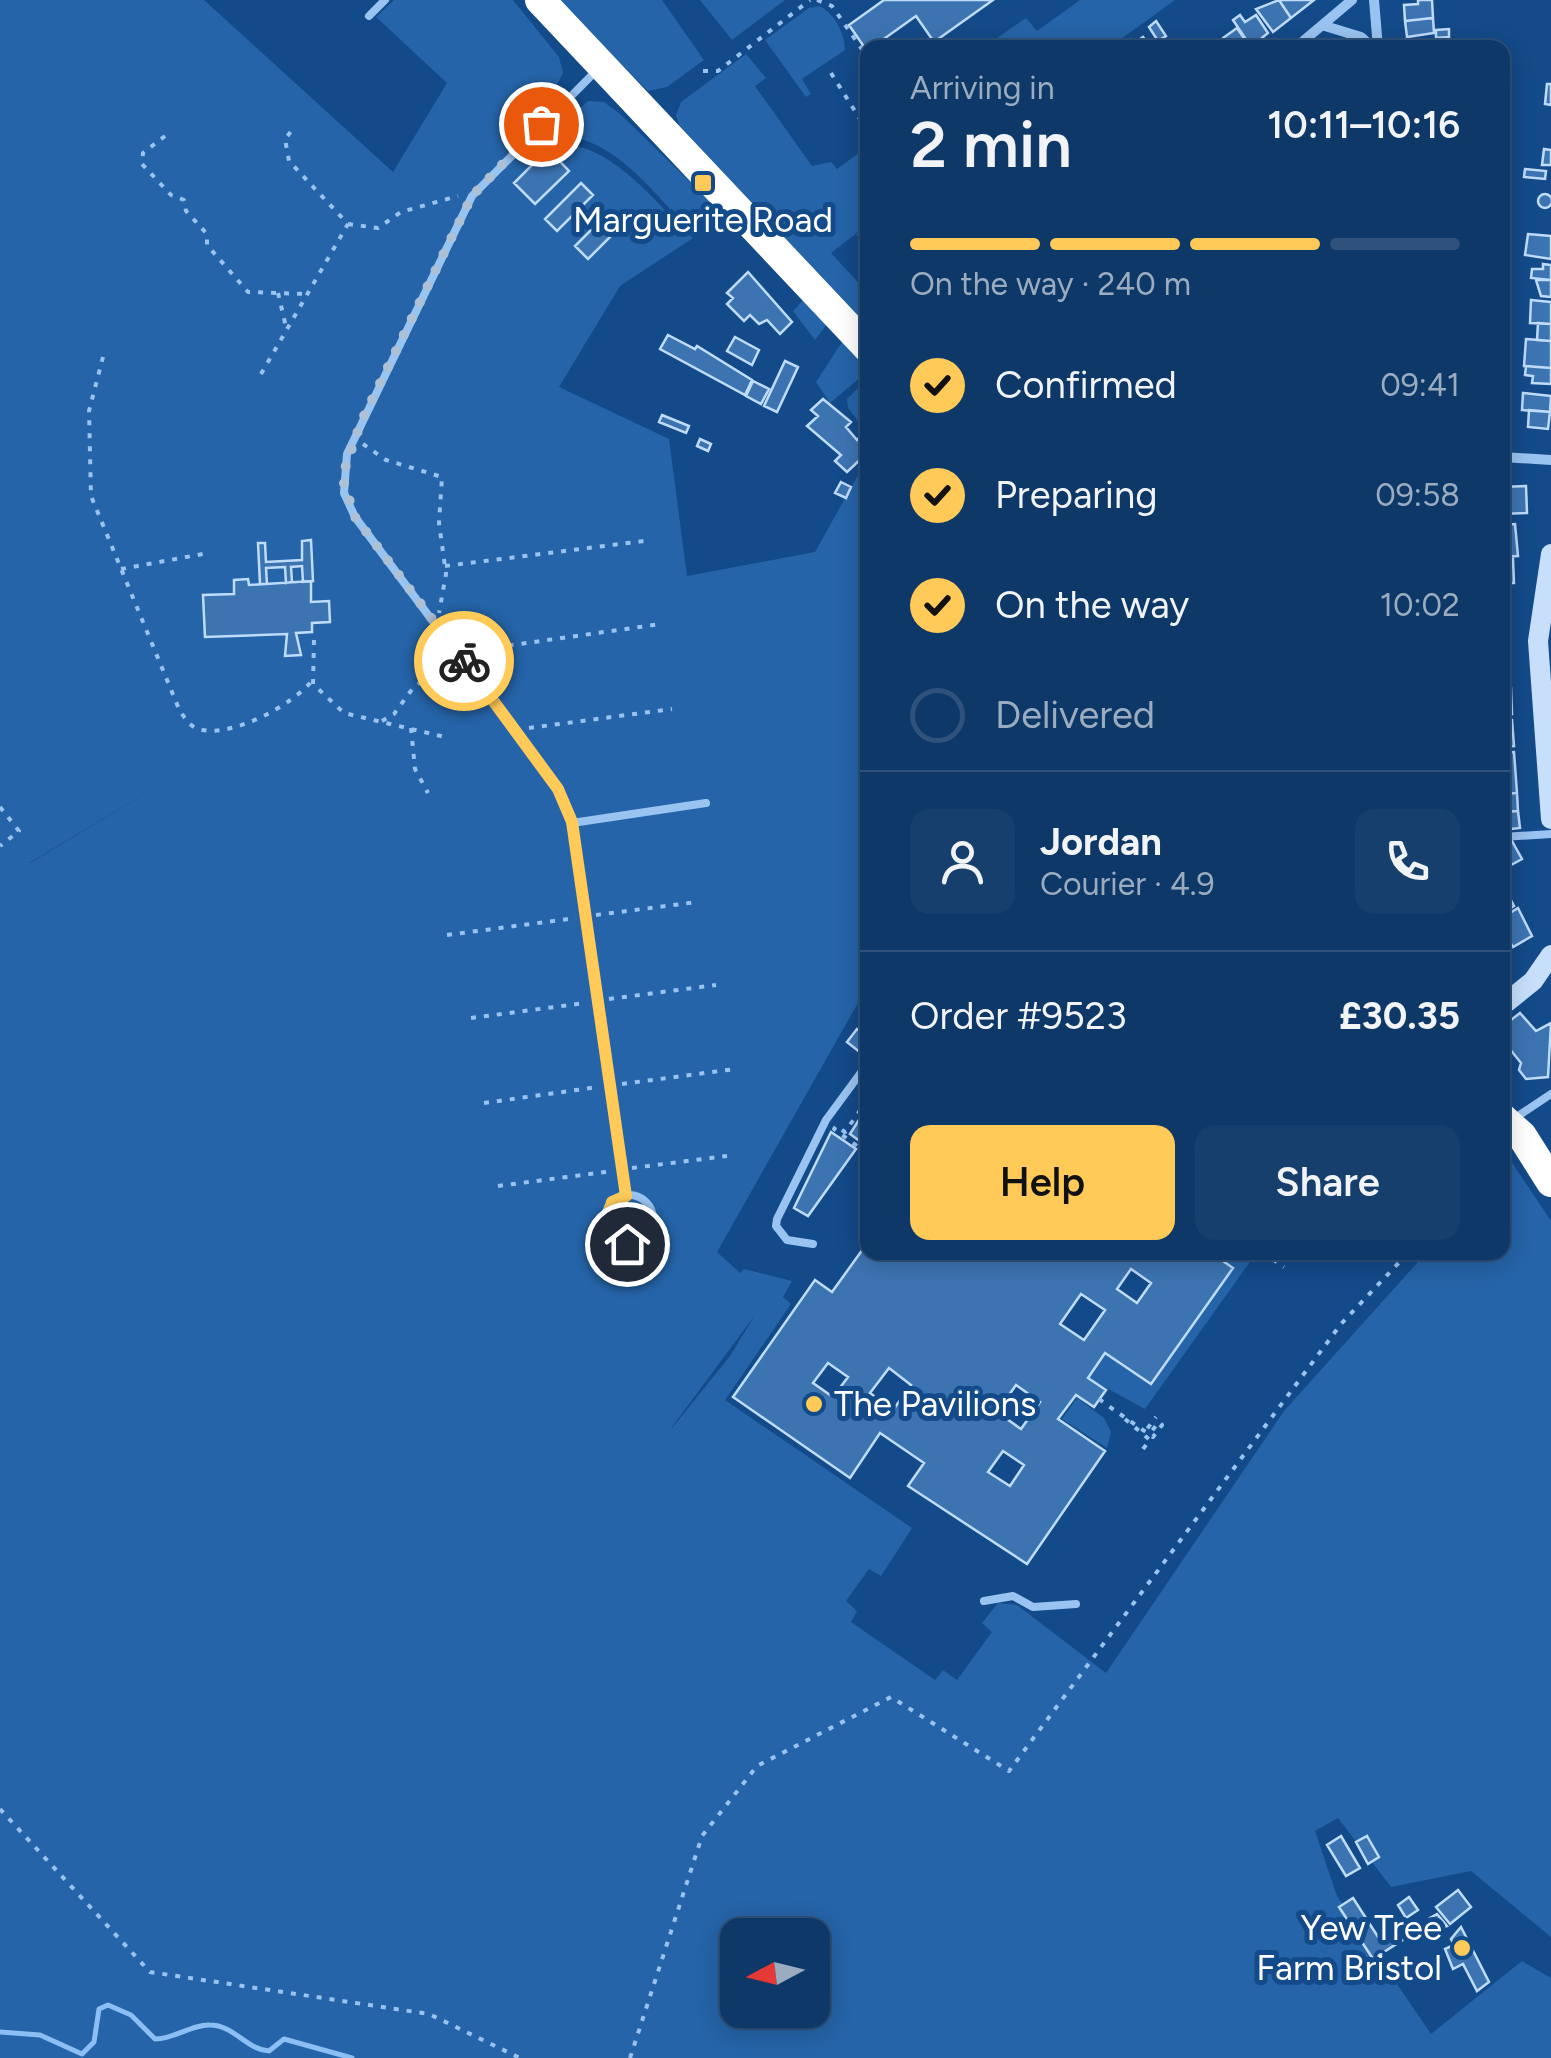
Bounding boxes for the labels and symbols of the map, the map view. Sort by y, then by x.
pin [499,82,584,167]
marker: Marguerite Road [692,172,714,194]
place label: Marguerite Road [573,199,833,241]
courier [414,611,514,711]
pin [585,1202,670,1287]
place label: The Pavilions [834,1383,1036,1425]
marker: The Pavilions [803,1393,825,1415]
place label: Yew Tree Farm Bristol [1256,1907,1442,1989]
north arrow [720,1918,830,2028]
marker: Yew Tree Farm Bristol [1451,1937,1473,1959]

